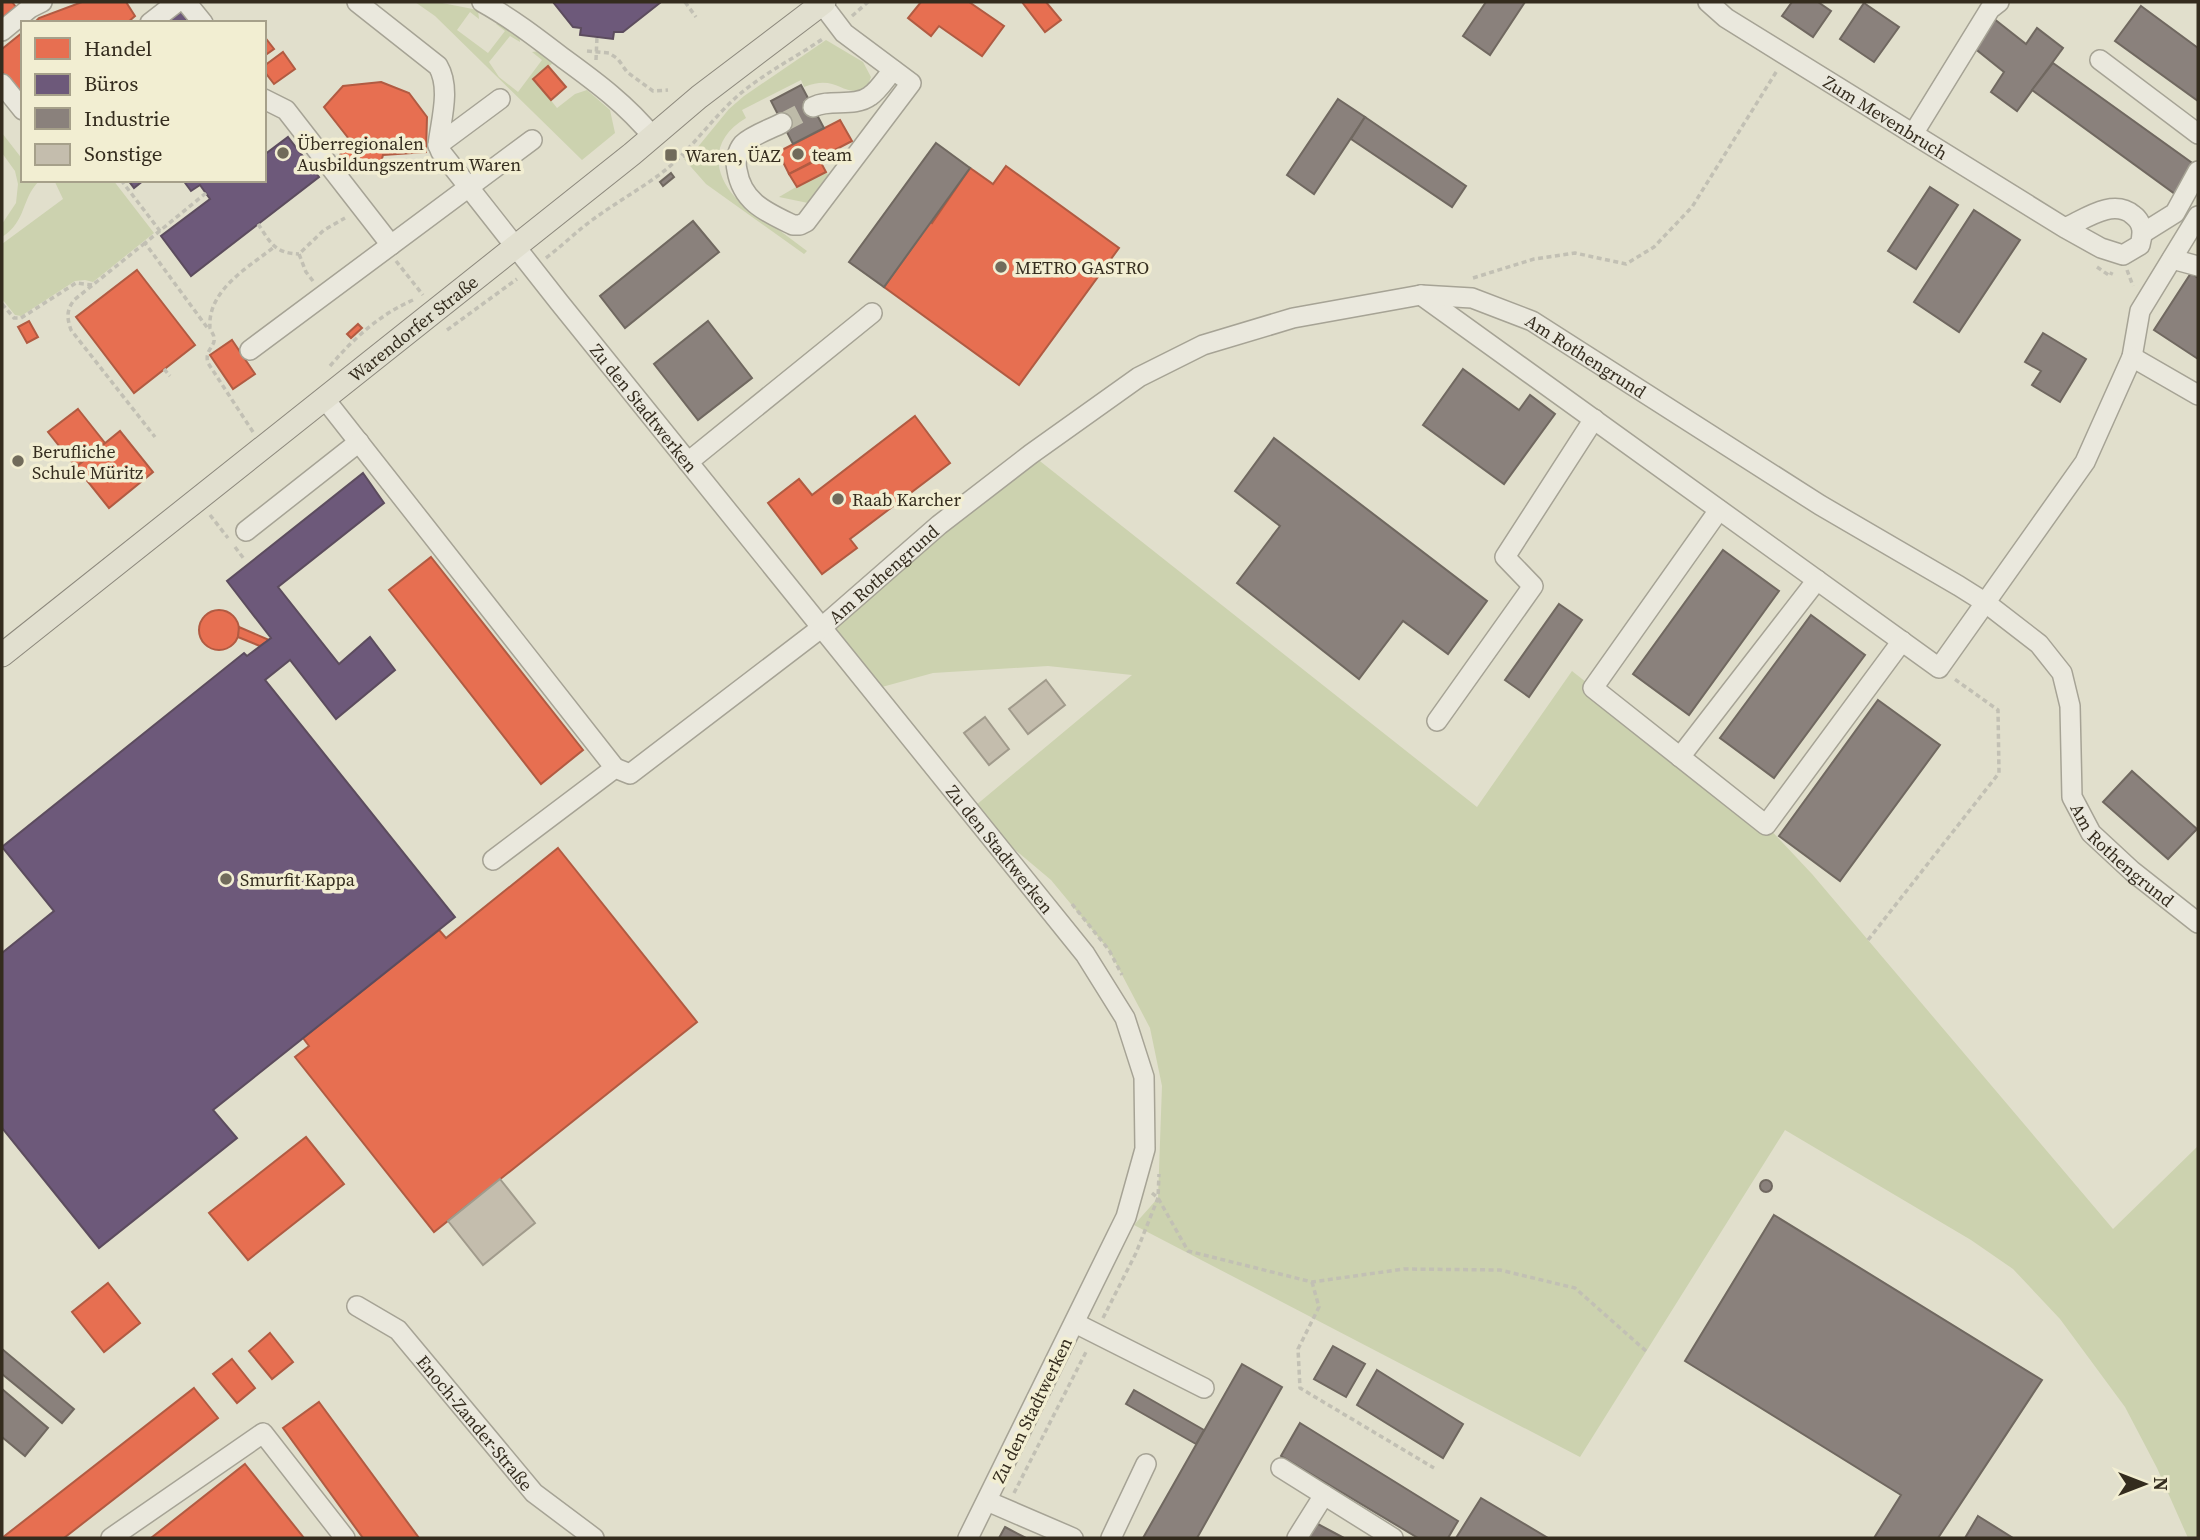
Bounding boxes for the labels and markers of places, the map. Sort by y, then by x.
place label: Überregionalen Ausbildungszentrum Waren [297,131,521,177]
place label: team [812,142,852,167]
place label: Waren, ÜAZ [685,143,781,168]
marker: Überregionalen Ausbildungszentrum Waren [275,145,291,161]
marker: team [790,146,806,162]
marker: Waren, ÜAZ [663,147,679,163]
place label: METRO GASTRO [1015,255,1149,280]
marker: METRO GASTRO [993,259,1009,275]
place label: Berufliche Schule Müritz [32,439,143,485]
marker: Berufliche Schule Müritz [10,453,26,469]
place label: Raab Karcher [852,487,962,512]
marker: Raab Karcher [830,491,846,507]
place label: Smurfit Kappa [240,867,356,892]
marker: Smurfit Kappa [218,871,234,887]

